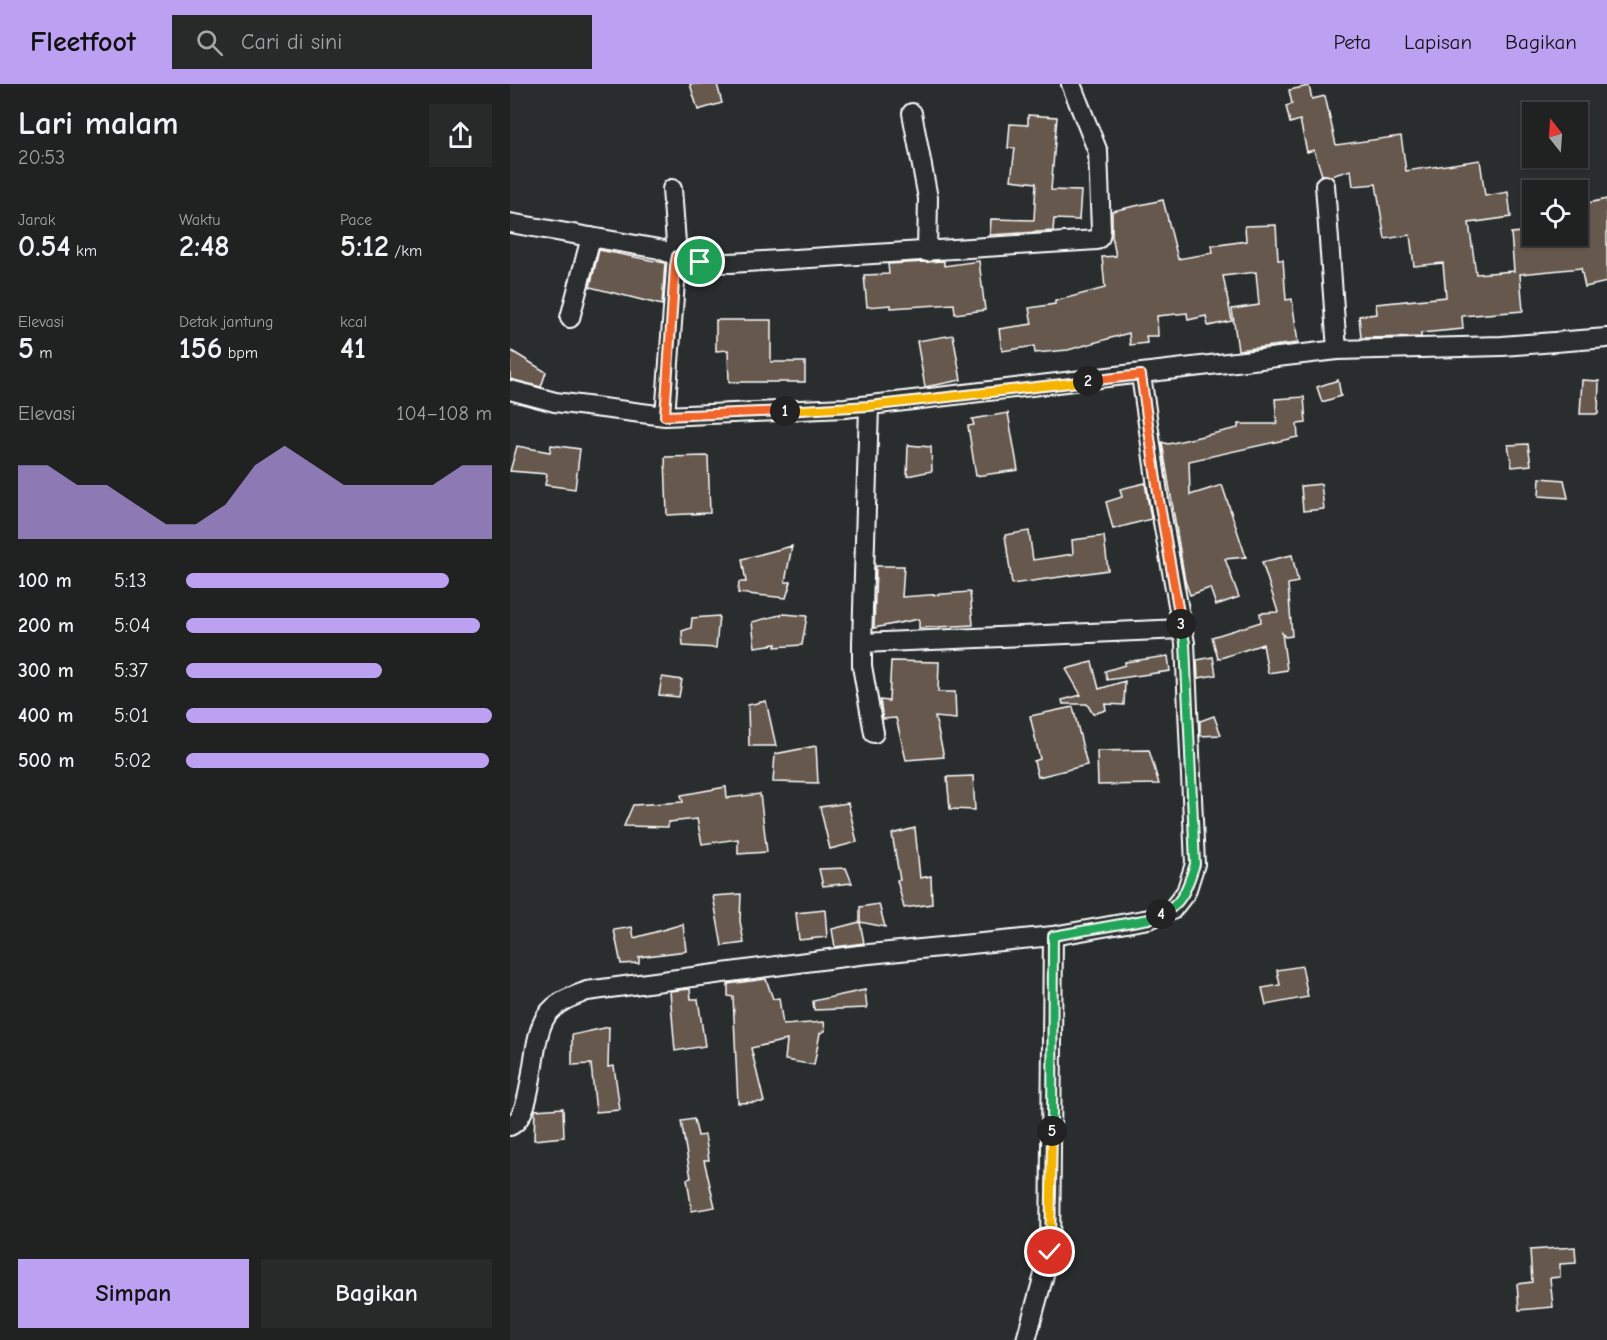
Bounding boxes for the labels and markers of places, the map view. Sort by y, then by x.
pin [674,236,725,287]
pin: 2 [1073,366,1103,396]
pin: 1 [770,396,800,426]
pin: 3 [1166,609,1196,639]
pin: 4 [1146,899,1176,929]
pin: 5 [1037,1116,1067,1146]
pin [1024,1226,1075,1277]

